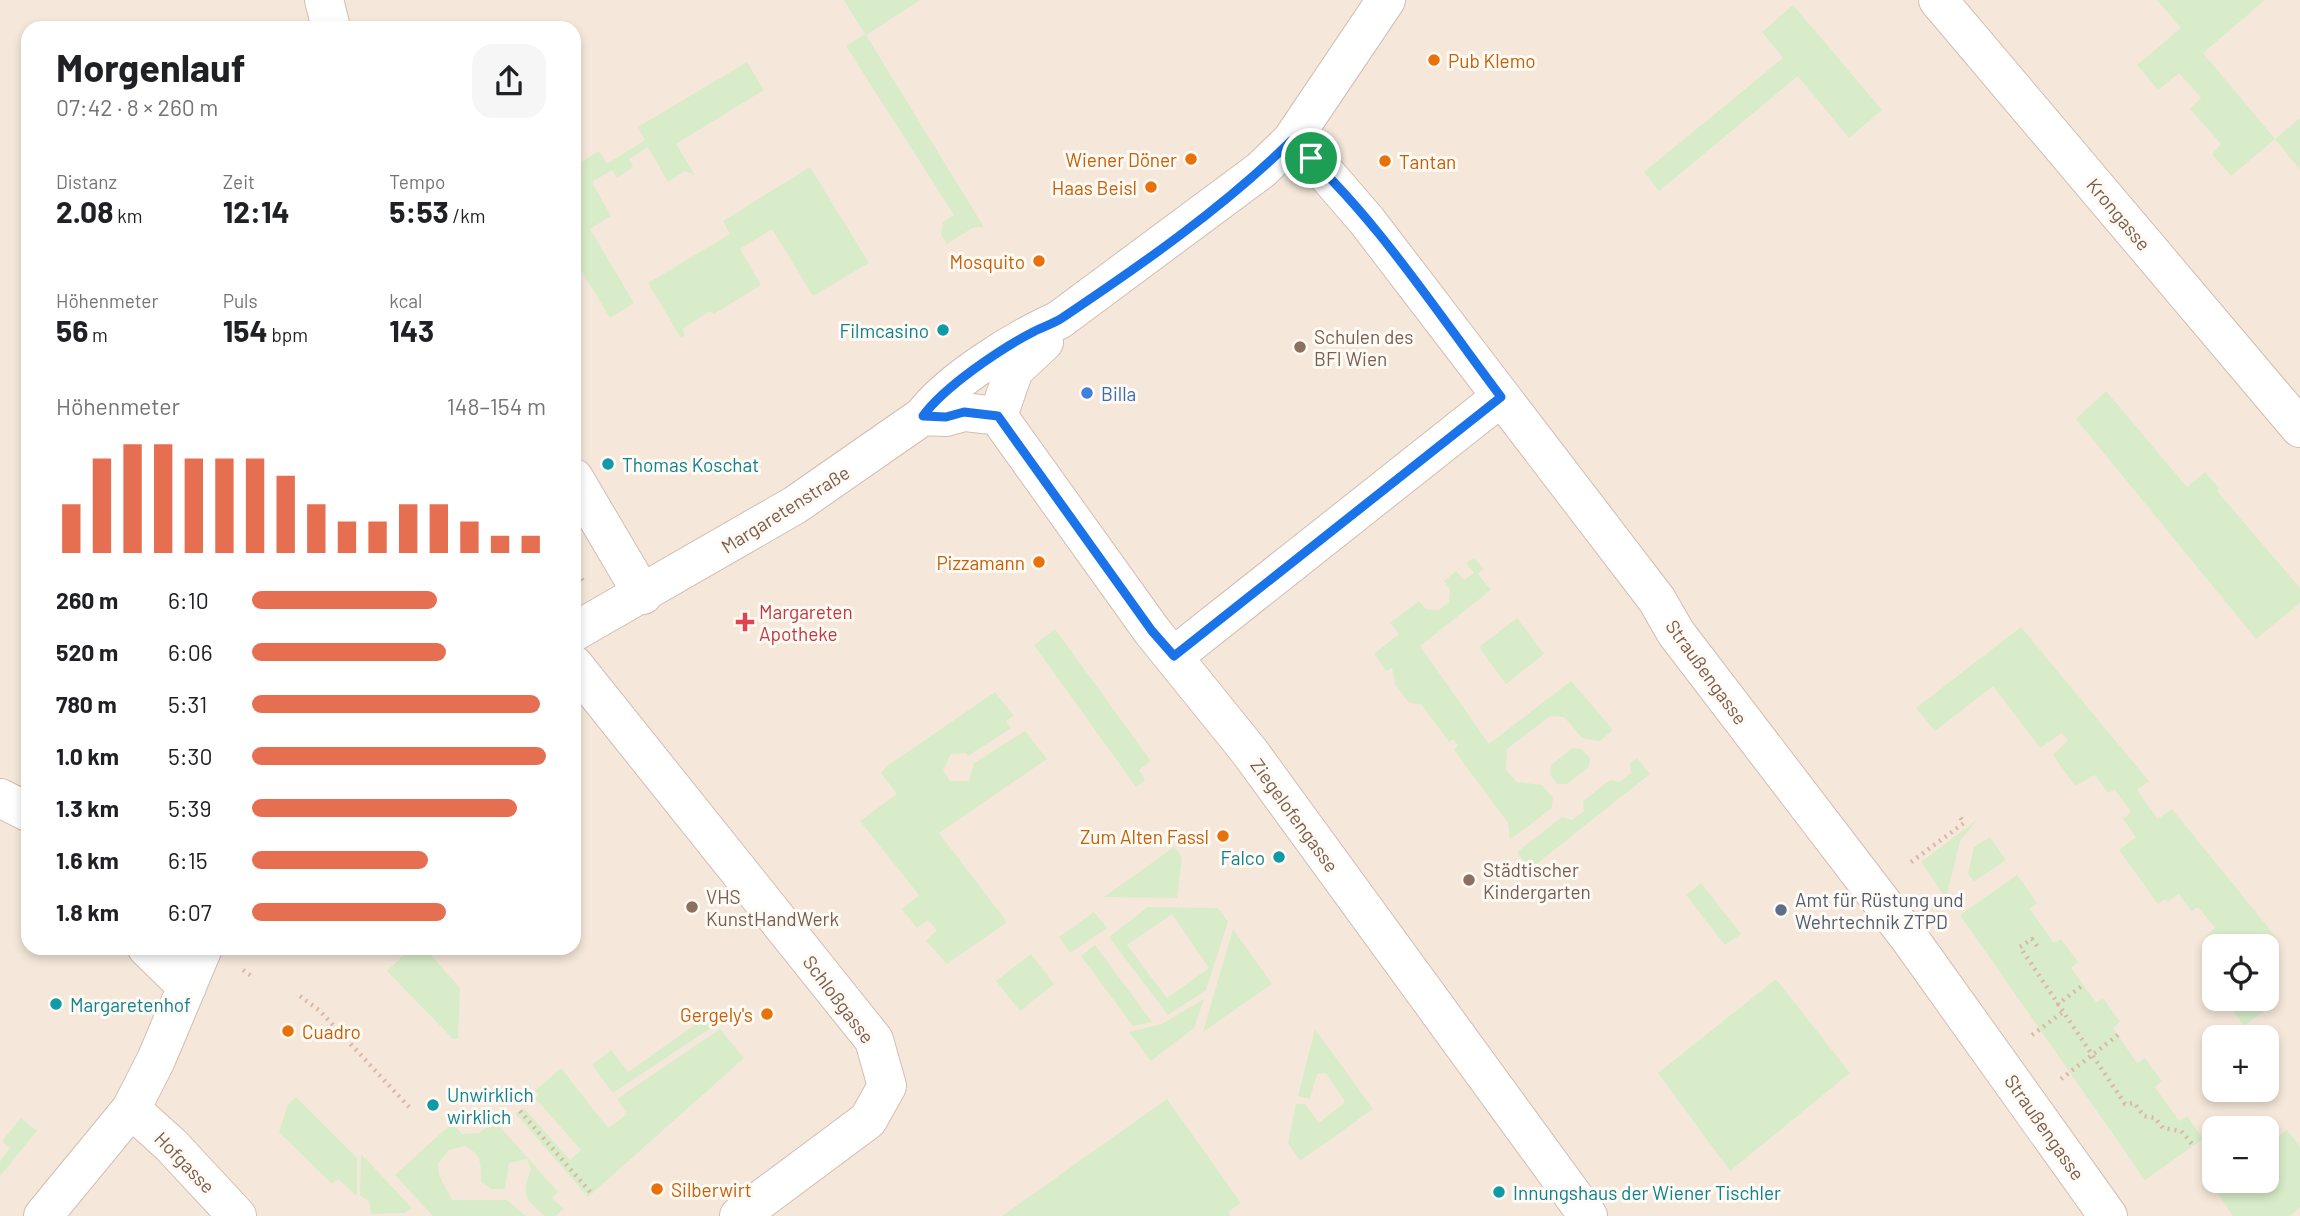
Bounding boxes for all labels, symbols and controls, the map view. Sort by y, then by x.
text: Morgenlauf [56,44,245,90]
button: share [472,44,546,118]
place label: Pub Klemo [1448,49,1536,72]
marker: Pub Klemo [1426,52,1442,68]
text: 07:42 · 8 × 260 m [56,93,218,121]
pin [1281,128,1341,188]
icon: arrive [1292,139,1330,177]
place label: Wiener Döner [1065,148,1177,171]
place label: Tantan [1399,150,1456,173]
marker: Wiener Döner [1183,151,1199,167]
marker: Tantan [1377,153,1393,169]
text: Distanz [56,170,117,193]
text: Zeit [223,170,255,193]
text: Tempo [389,170,445,193]
street label: Krongasse [2082,173,2156,255]
place label: Haas Beisl [1052,176,1137,199]
marker: Haas Beisl [1143,179,1159,195]
text: 2.08 [56,193,113,229]
text: 12:14 [223,193,290,229]
text: 5:53 [389,193,449,229]
text: km [113,204,143,227]
text: /km [449,204,485,227]
place label: Mosquito [949,250,1025,273]
marker: Mosquito [1031,253,1047,269]
text: Höhenmeter [56,289,158,312]
text: Puls [223,289,258,312]
text: kcal [389,289,422,312]
text: 56 [56,312,88,348]
text: 154 [223,312,268,348]
text: 143 [389,312,434,348]
place label: Filmcasino [839,319,929,342]
marker: Filmcasino [935,322,951,338]
text: m [88,323,108,346]
text: bpm [268,323,308,346]
place label: Schulen des BFI Wien [1314,325,1413,370]
marker: Schulen des BFI Wien [1292,339,1308,355]
place label: Billa [1101,382,1136,405]
marker: Billa [1079,385,1095,401]
text: Höhenmeter [56,392,180,420]
text: 148–154 m [447,392,546,420]
place label: Thomas Koschat [622,453,759,476]
marker: Thomas Koschat [600,456,616,472]
street label: Margaretenstraße [717,460,853,558]
place label: Pizzamann [936,551,1025,574]
marker: Pizzamann [1031,554,1047,570]
text: 260 m [56,586,118,614]
text: 6:10 [168,586,209,614]
place label: Margareten Apotheke [759,600,853,645]
marker: Margareten Apotheke [737,614,753,630]
street label: Straußengasse [1661,615,1753,729]
text: 520 m [56,638,118,666]
text: 6:06 [168,638,212,666]
text: 780 m [56,690,117,718]
text: 5:31 [168,690,207,718]
text: 1.0 km [56,742,119,770]
text: 5:30 [168,742,212,770]
street label: Ziegelofengasse [1246,754,1344,876]
text: 1.3 km [56,794,119,822]
text: 5:39 [168,794,211,822]
place label: Zum Alten Fassl [1080,825,1209,848]
marker: Zum Alten Fassl [1215,828,1231,844]
text: 1.6 km [56,846,119,874]
text: 6:15 [168,846,208,874]
place label: Falco [1221,846,1265,869]
marker: Falco [1271,849,1287,865]
place label: Städtischer Kindergarten [1483,858,1591,903]
marker: Städtischer Kindergarten [1461,872,1477,888]
place label: VHS KunstHandWerk [706,885,839,930]
place label: Amt für Rüstung und Wehrtechnik ZTPD [1795,888,1964,933]
text: 1.8 km [56,898,119,926]
text: 6:07 [168,898,212,926]
marker: VHS KunstHandWerk [684,899,700,915]
marker: Amt für Rüstung und Wehrtechnik ZTPD [1773,902,1789,918]
map controls [2202,934,2279,1193]
button: locate [2202,934,2279,1011]
street label: Schloßgasse [798,950,880,1048]
place label: Margaretenhof [70,993,191,1016]
marker: Margaretenhof [48,996,64,1012]
place label: Gergely's [680,1003,753,1026]
marker: Gergely's [759,1006,775,1022]
place label: Cuadro [302,1020,361,1043]
marker: Cuadro [280,1023,296,1039]
button: + [2202,1025,2279,1102]
street label: Straußengasse [2000,1070,2090,1184]
place label: Unwirklich wirklich [447,1083,534,1128]
marker: Unwirklich wirklich [425,1097,441,1113]
button: − [2202,1116,2279,1193]
street label: Hofgasse [150,1126,220,1198]
place label: Silberwirt [671,1178,752,1201]
marker: Silberwirt [649,1181,665,1197]
place label: Innungshaus der Wiener Tischler [1513,1181,1781,1204]
marker: Innungshaus der Wiener Tischler [1491,1184,1507,1200]

